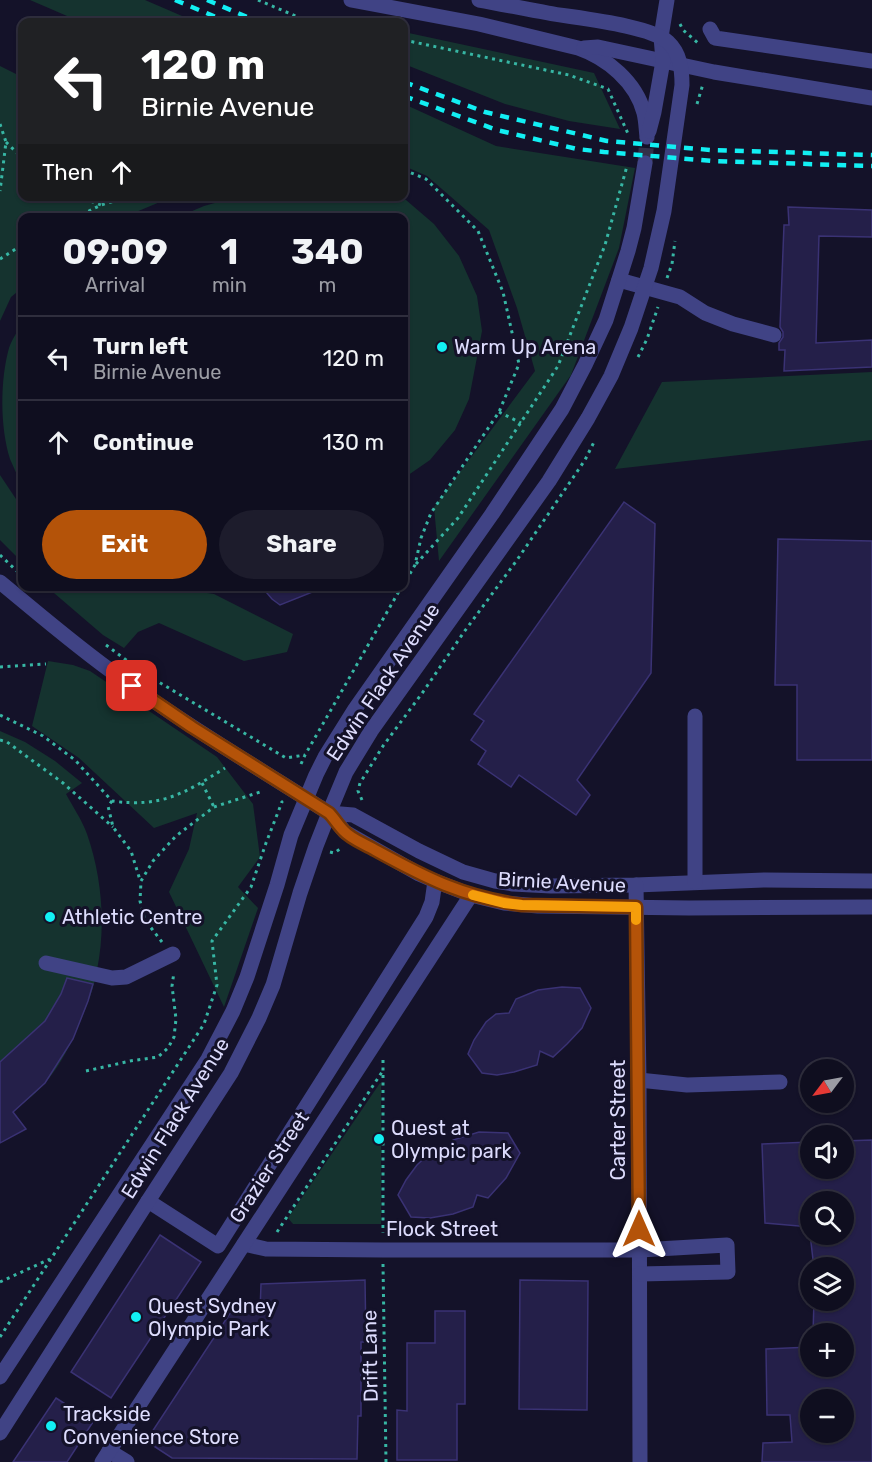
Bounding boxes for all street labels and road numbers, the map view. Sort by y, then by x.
street label: Edwin Flack Avenue [321,599,445,765]
street label: Birnie Avenue [497,867,627,897]
street label: Edwin Flack Avenue [116,1033,234,1203]
street label: Carter Street [606,1059,630,1180]
street label: Grazier Street [224,1107,314,1227]
street label: Flock Street [386,1217,498,1241]
street label: Drift Lane [357,1310,383,1402]

